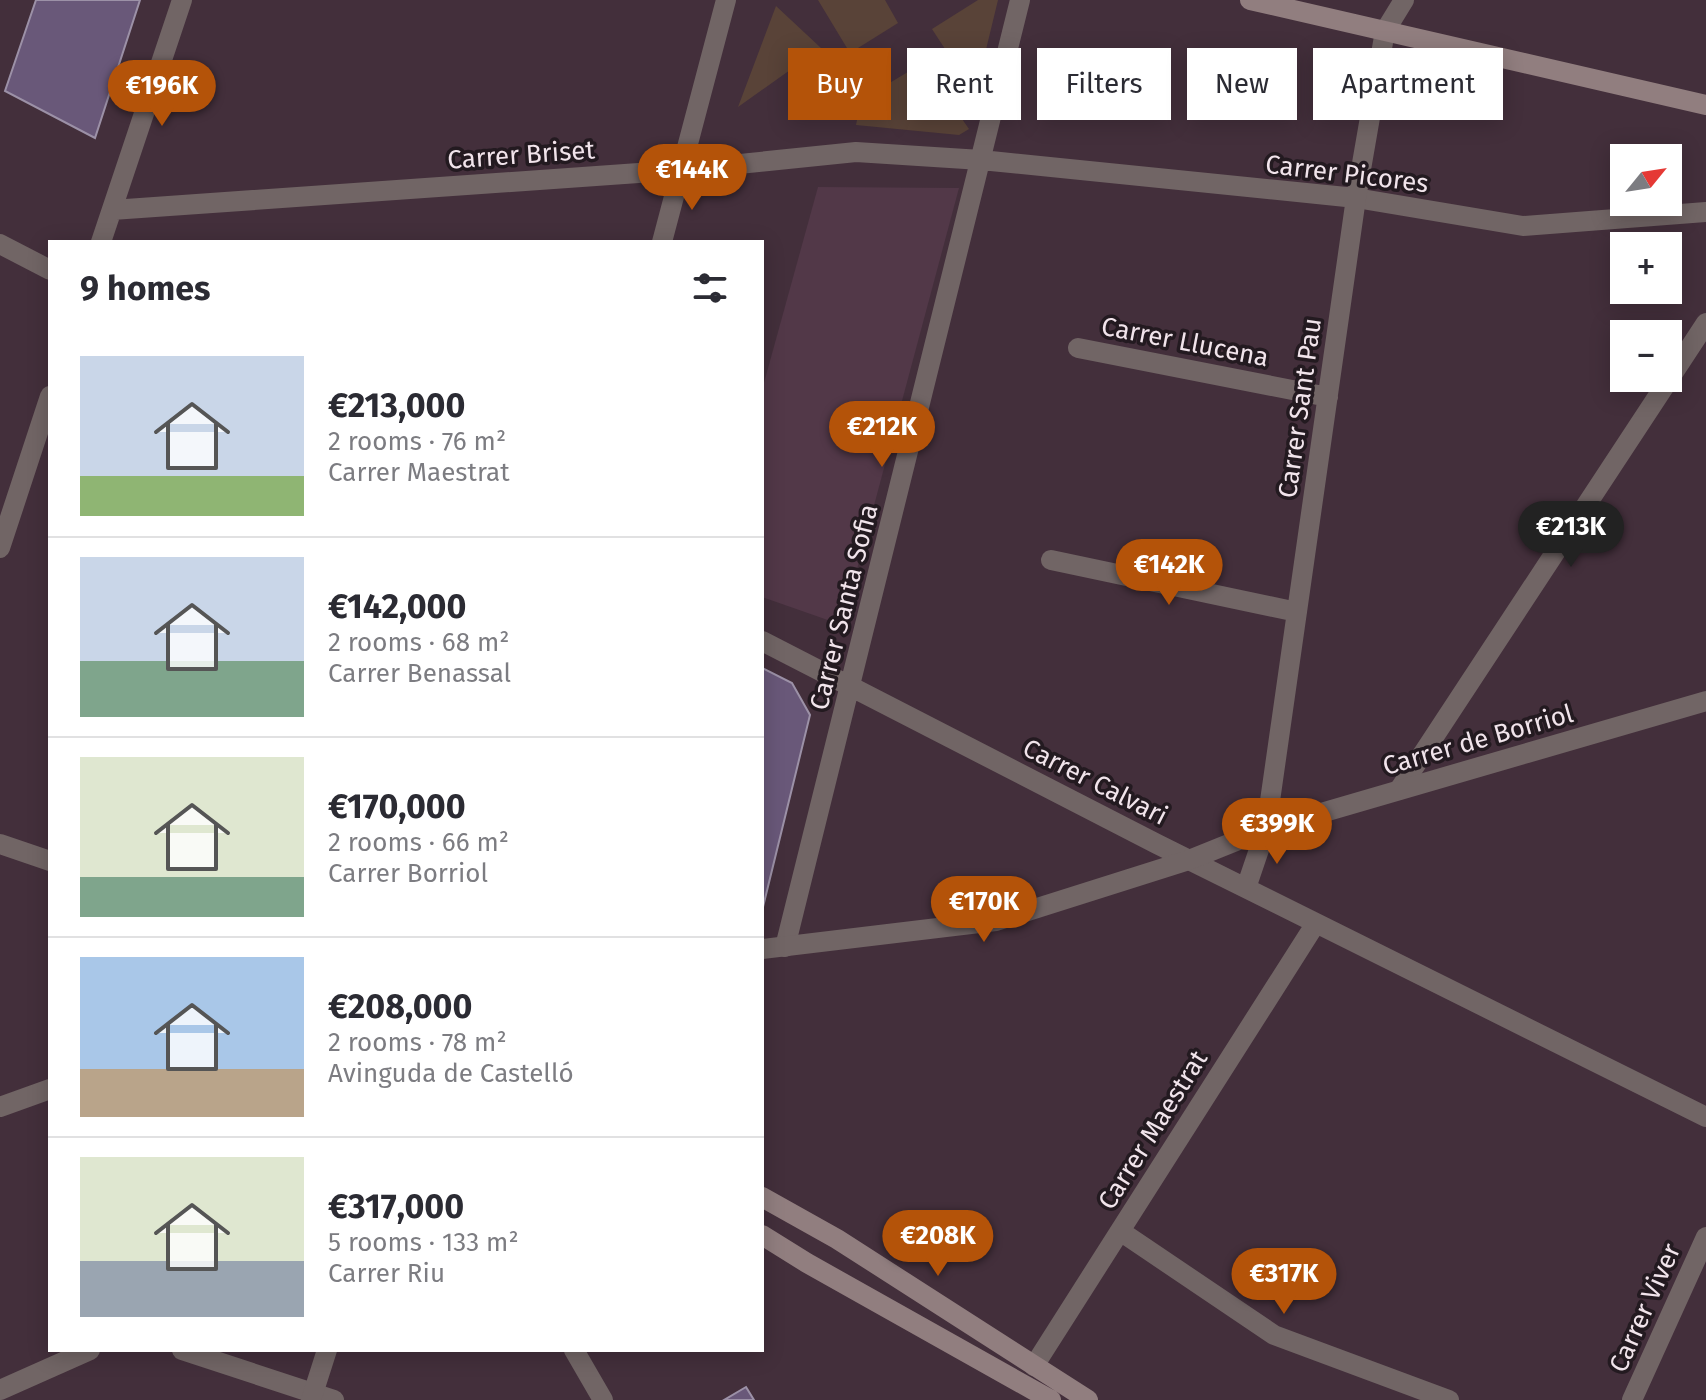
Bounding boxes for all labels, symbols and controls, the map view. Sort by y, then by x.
chip: Buy [788,48,891,120]
chip: Rent [907,48,1021,120]
chip: Filters [1037,48,1171,120]
chip: New [1187,48,1297,120]
chip: Apartment [1313,48,1503,120]
pin: €196K [106,60,218,128]
text: €196K [126,70,198,101]
street label: Carrer Briset [446,134,596,176]
pin: €144K [636,144,748,212]
north arrow [1610,144,1682,216]
map controls [1610,144,1682,392]
street label: Carrer Picores [1264,149,1430,199]
text: €144K [656,154,728,185]
button: + [1610,232,1682,304]
icon: filters [688,266,732,310]
text: 9 homes [80,268,211,309]
street label: Carrer Llucena [1099,311,1271,373]
street label: Carrer Sant Pau [1272,316,1328,500]
button: − [1610,320,1682,392]
text: €213,000 [328,385,465,426]
icon: home [144,388,240,484]
pin: €212K [826,401,938,469]
text: €212K [847,411,917,442]
text: 2 rooms · 76 m² [328,426,506,457]
text: Carrer Maestrat [328,457,510,488]
street label: Carrer Santa Sofia [803,501,885,713]
pin: €213K [1515,501,1627,569]
text: €213K [1536,511,1606,542]
pin: €142K [1113,539,1225,607]
text: €142K [1134,549,1204,580]
text: €142,000 [328,586,466,627]
icon: home [144,589,240,685]
text: 2 rooms · 68 m² [328,627,509,658]
text: Carrer Benassal [328,658,511,689]
street label: Carrer de Borriol [1379,698,1577,782]
street label: Carrer Calvari [1017,732,1173,832]
text: €170,000 [328,786,466,827]
icon: home [144,789,240,885]
pin: €399K [1221,798,1333,866]
text: €399K [1240,808,1314,839]
text: 2 rooms · 66 m² [328,827,509,858]
text: Carrer Borriol [328,858,488,889]
pin: €170K [928,876,1040,944]
text: €170K [949,886,1019,917]
text: €208,000 [328,986,472,1027]
icon: home [144,989,240,1085]
text: 2 rooms · 78 m² [328,1027,507,1058]
street label: Carrer Maestrat [1092,1044,1215,1215]
text: Avinguda de Castelló [328,1058,574,1089]
text: €317,000 [328,1186,464,1227]
icon: home [144,1189,240,1285]
pin: €208K [882,1210,994,1278]
text: €208K [900,1220,976,1251]
text: 5 rooms · 133 m² [328,1227,519,1258]
street label: Carrer Viver [1603,1239,1687,1377]
pin: €317K [1228,1248,1340,1316]
text: Carrer Riu [328,1258,445,1289]
text: €317K [1249,1258,1319,1289]

